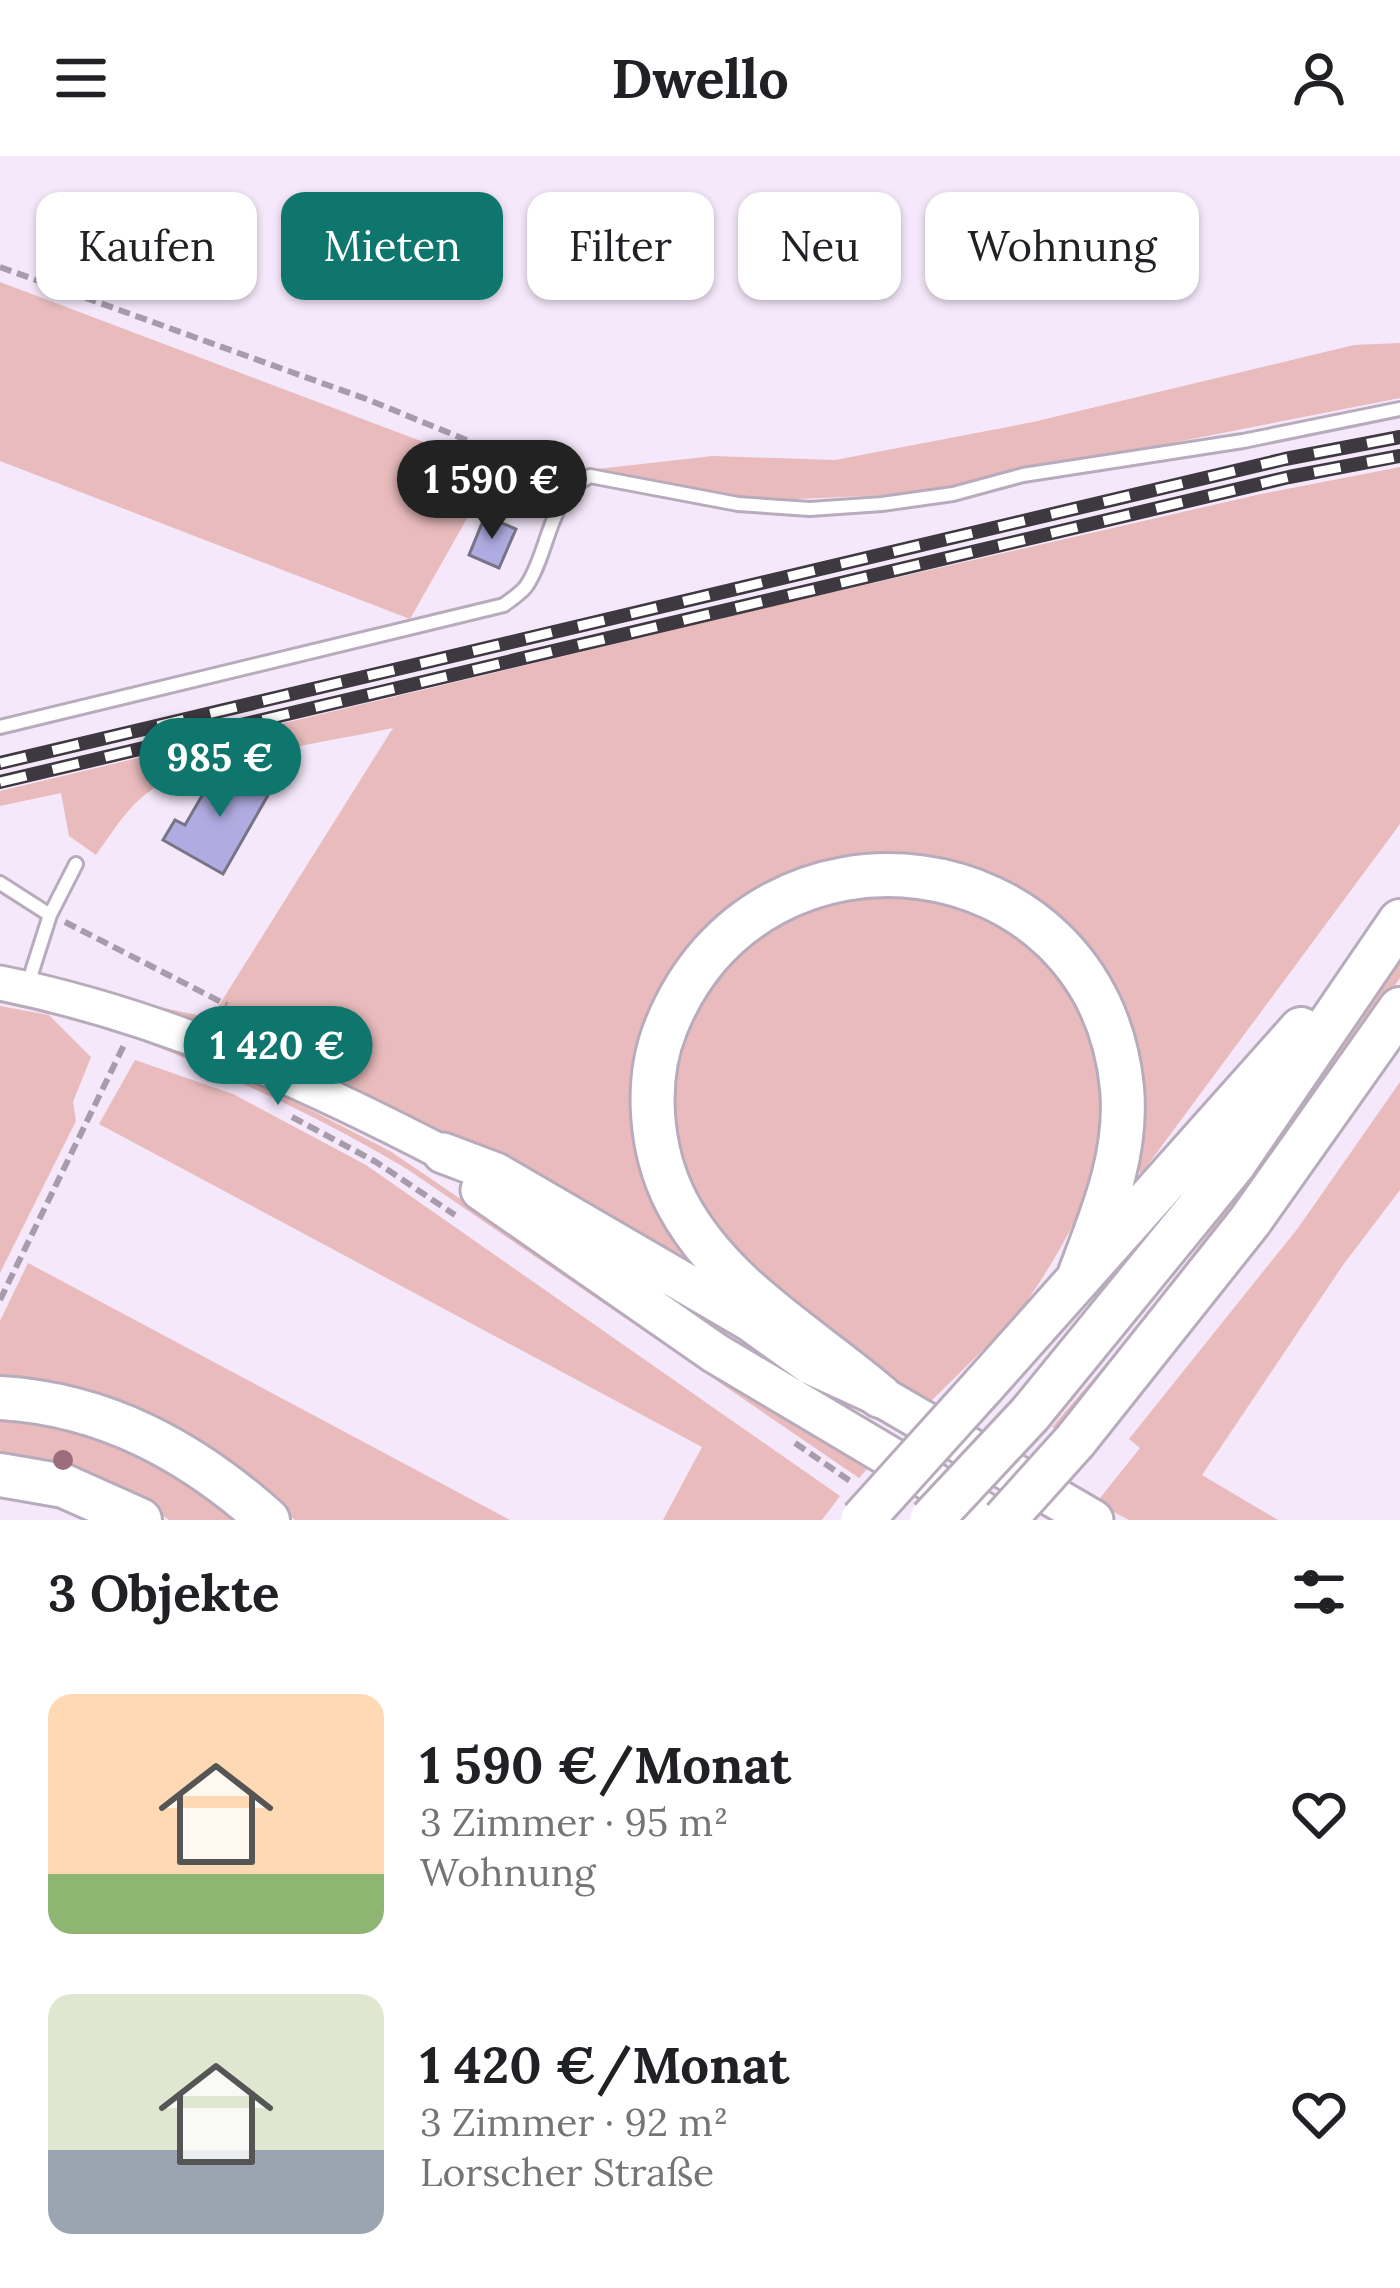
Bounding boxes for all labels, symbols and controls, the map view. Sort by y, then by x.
text: Dwello [611,44,789,113]
icon: menu [48,45,114,111]
icon: person [1286,45,1352,111]
chip: Kaufen [36,192,257,300]
chip: Mieten [281,192,503,300]
chip: Filter [527,192,714,300]
chip: Neu [738,192,901,300]
chip: Wohnung [925,192,1199,300]
pin: 1 590 € [381,440,603,542]
text: 1 590 € [424,454,560,504]
pin: 985 € [136,718,304,820]
text: 985 € [166,732,274,782]
pin: 1 420 € [167,1006,389,1108]
text: 1 420 € [211,1020,345,1070]
icon: filters [1286,1559,1352,1625]
text: 3 Objekte [48,1560,279,1625]
text: 1 590 €/Monat [420,1732,791,1797]
icon: home [144,1742,288,1886]
icon: heart [1286,1781,1352,1847]
text: 3 Zimmer · 95 m² [420,1797,729,1847]
text: Wohnung [420,1847,596,1897]
text: 1 420 €/Monat [420,2032,789,2097]
icon: home [144,2042,288,2186]
icon: heart [1286,2081,1352,2147]
text: 3 Zimmer · 92 m² [420,2097,728,2147]
text: Lorscher Straße [420,2147,714,2197]

